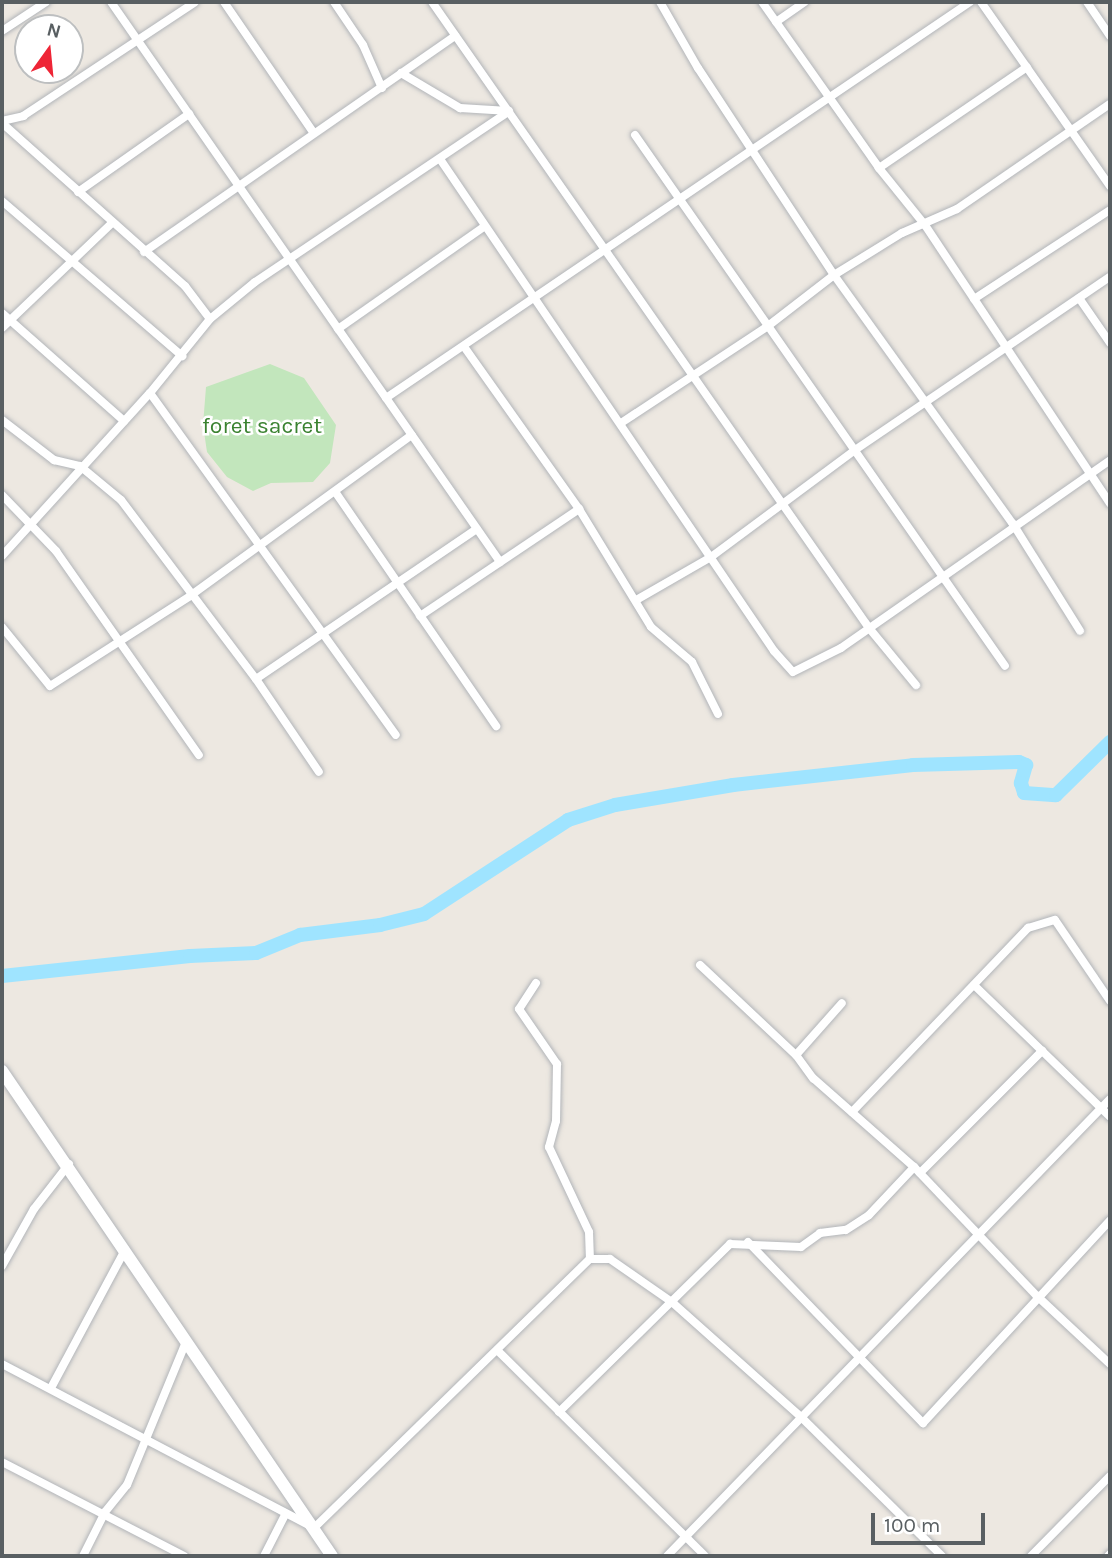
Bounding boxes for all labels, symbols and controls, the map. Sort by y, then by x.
north arrow [14,14,84,84]
text: N [44,18,63,43]
park label: foret sacret [202,412,322,440]
scale bar [874,1498,988,1542]
text: 100 m [884,1513,941,1537]

